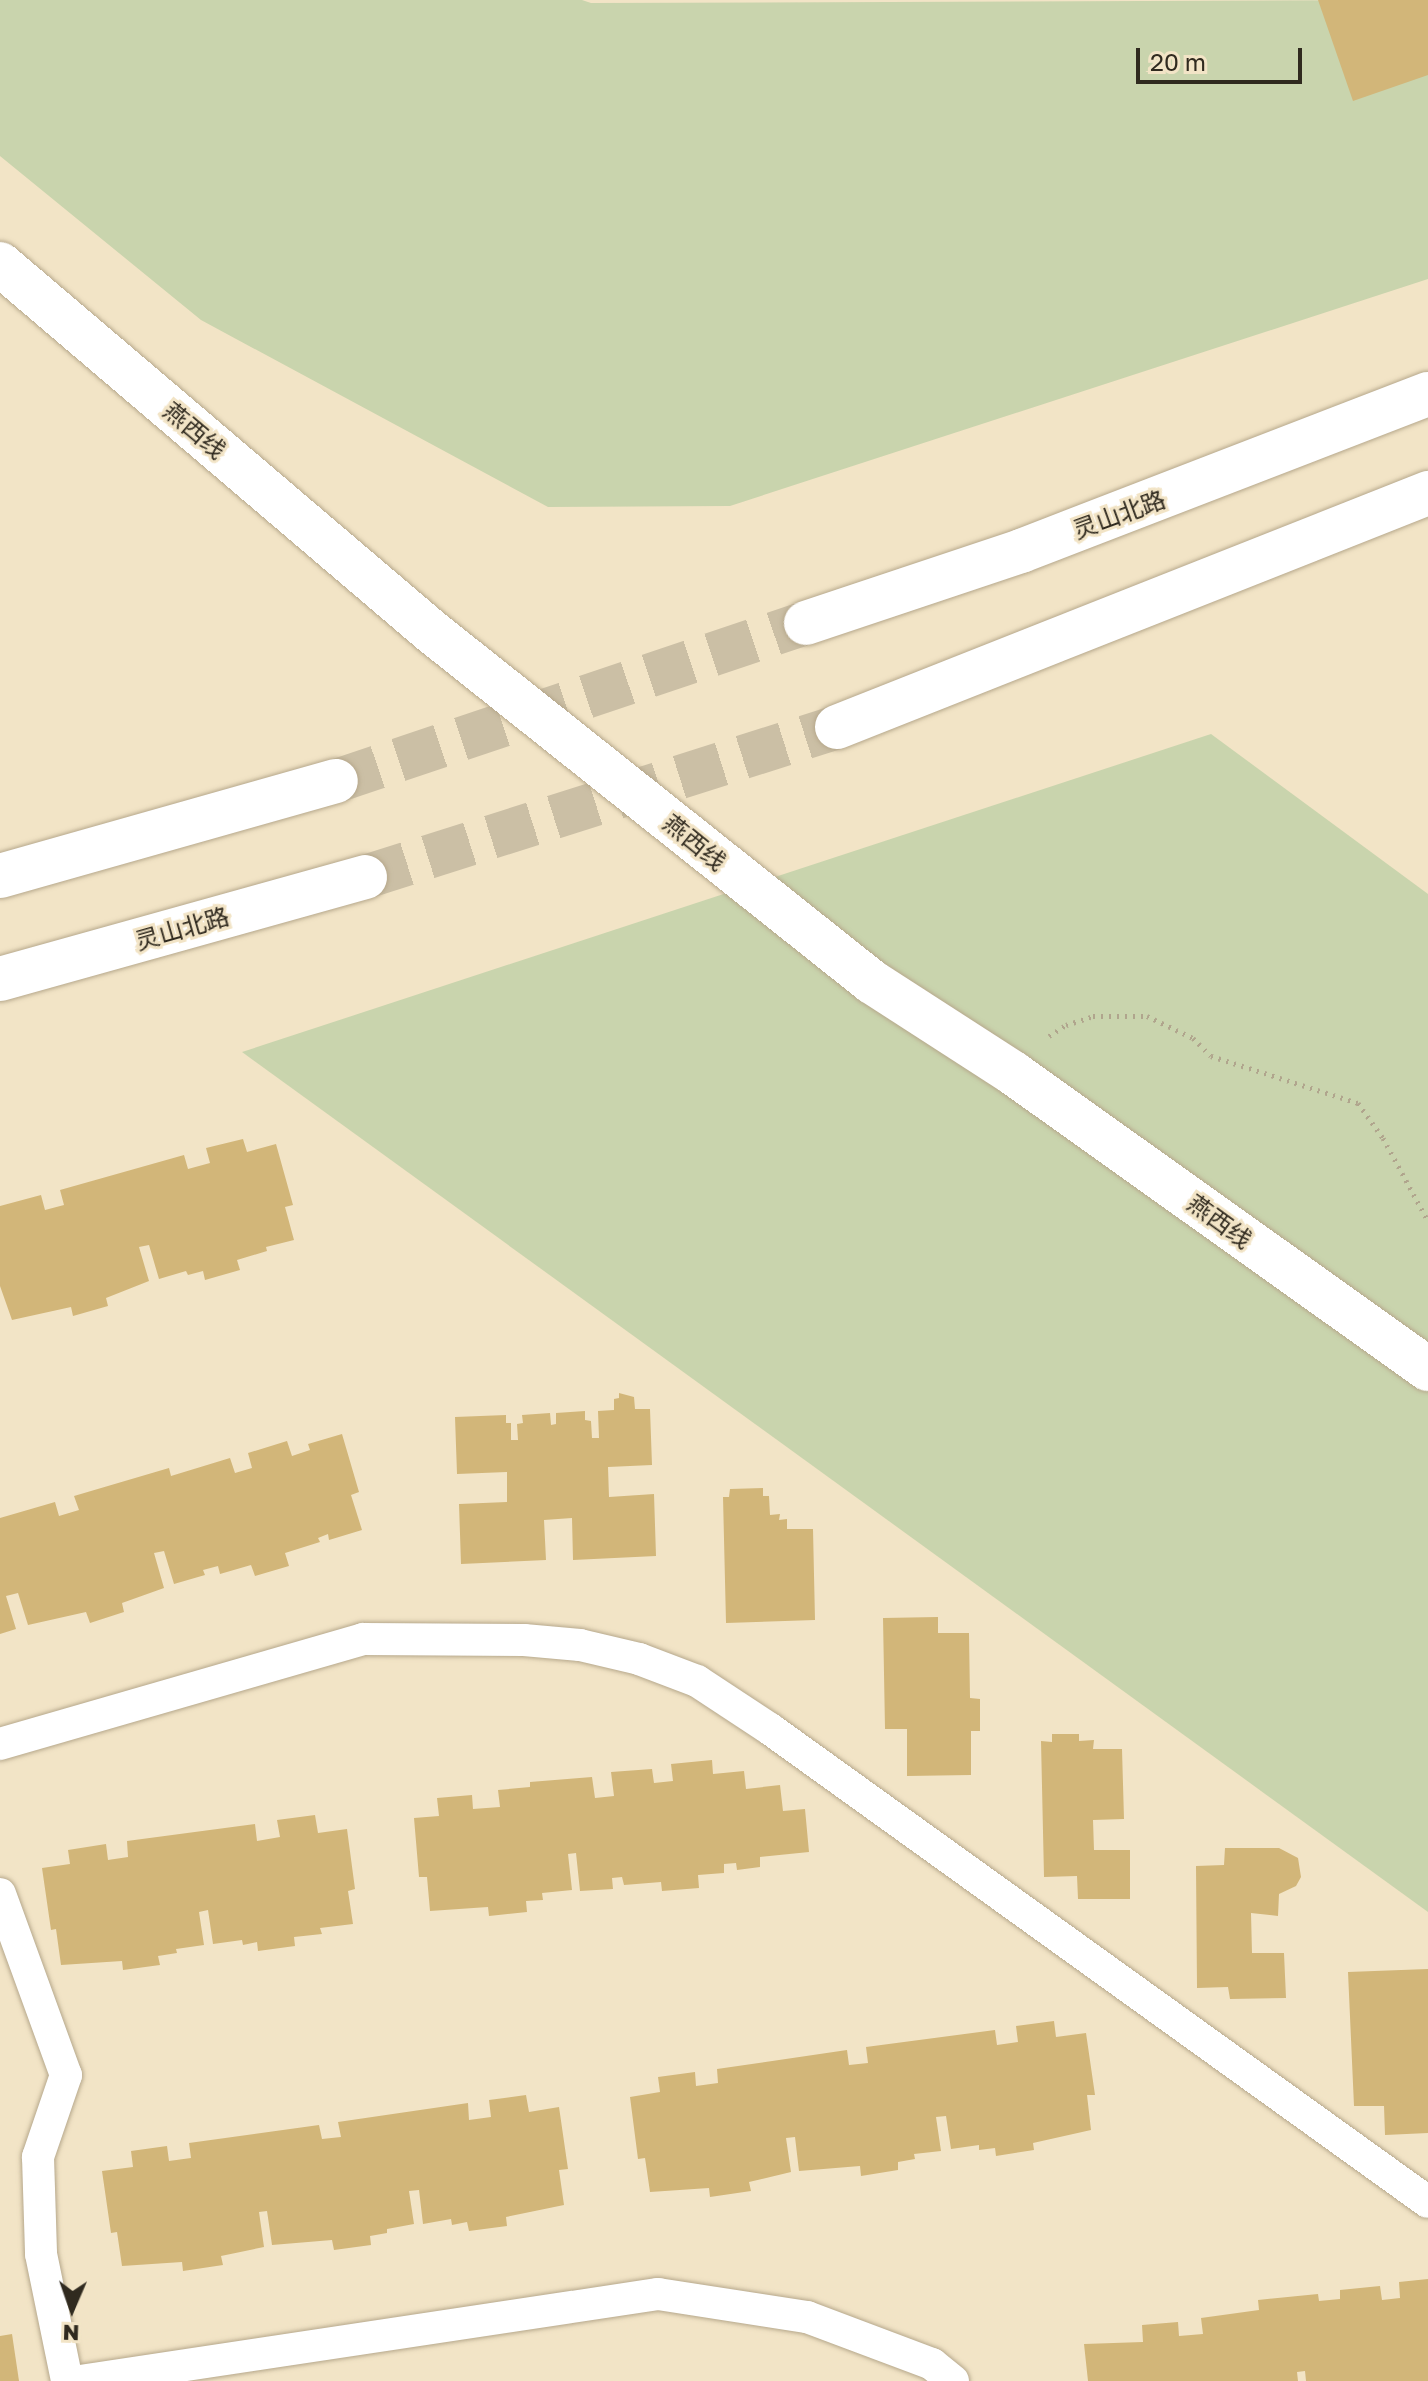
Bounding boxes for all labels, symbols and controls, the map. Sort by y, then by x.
scale bar [1140,32,1306,82]
text: 20 m [1150,47,1206,76]
street label: 燕西线 [158,396,232,464]
street label: 灵山北路 [1069,484,1169,544]
street label: 燕西线 [658,808,732,876]
street label: 灵山北路 [132,901,232,955]
street label: 燕西线 [1182,1188,1258,1254]
north arrow [32,2269,112,2349]
text: N [62,2320,80,2347]

